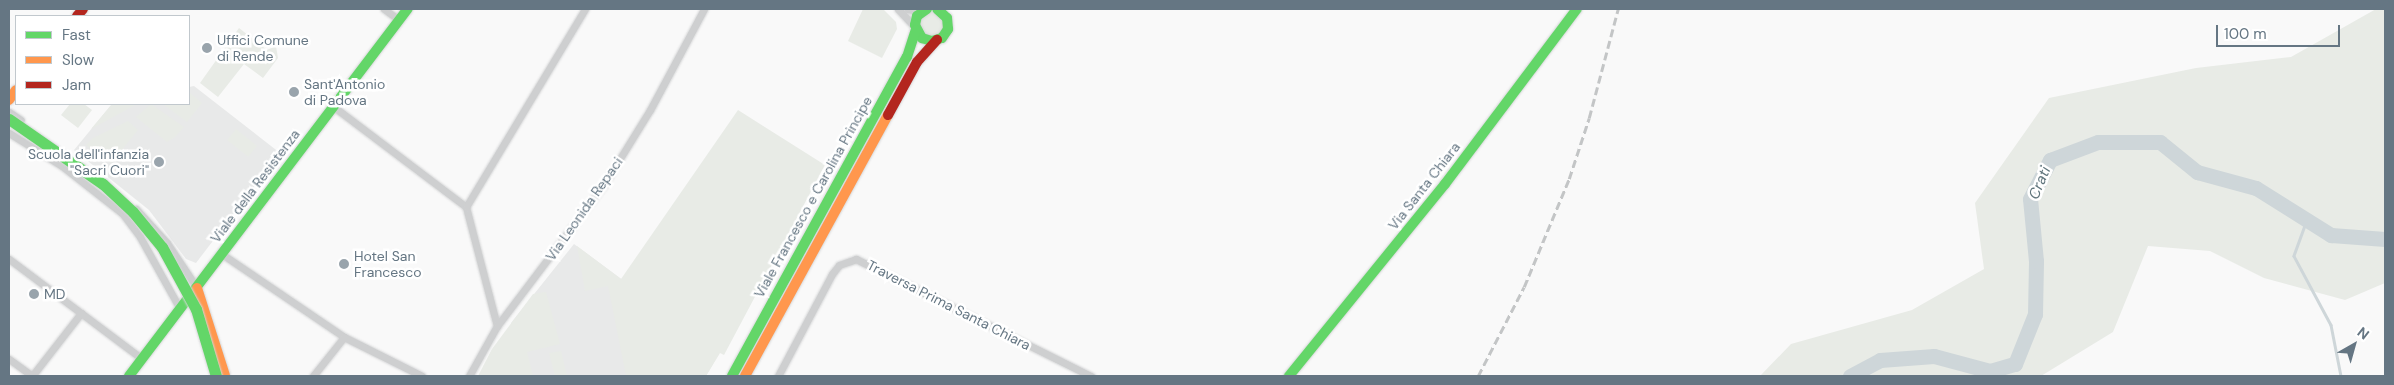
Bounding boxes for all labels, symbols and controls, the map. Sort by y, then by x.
legend [15,15,190,105]
scale bar [2219,15,2343,47]
text: 100 m [2224,24,2267,44]
text: Fast [62,25,91,45]
place label: Uffici Comune di Rende [217,32,309,64]
marker: Uffici Comune di Rende [201,42,213,54]
text: Slow [62,50,94,70]
text: Jam [62,75,91,95]
place label: Sant'Antonio di Padova [304,76,385,108]
marker: Sant'Antonio di Padova [288,86,300,98]
street label: Viale Francesco e Carolina Principe [750,93,876,301]
street label: Viale della Resistenza [207,126,303,246]
street label: Via Santa Chiara [1385,139,1463,233]
place label: Scuola dell'infanzia "Sacri Cuori" [28,146,149,178]
street label: Via Leonida Repaci [542,154,626,264]
marker: Scuola dell'infanzia "Sacri Cuori" [153,156,165,168]
water label: Crati [2025,164,2055,202]
place label: Hotel San Francesco [354,248,422,280]
street label: Traversa Prima Santa Chiara [865,256,1033,354]
marker: Hotel San Francesco [338,258,350,270]
place label: MD [44,286,65,302]
marker: MD [28,288,40,300]
north arrow [2329,320,2379,370]
text: N [2354,323,2373,343]

